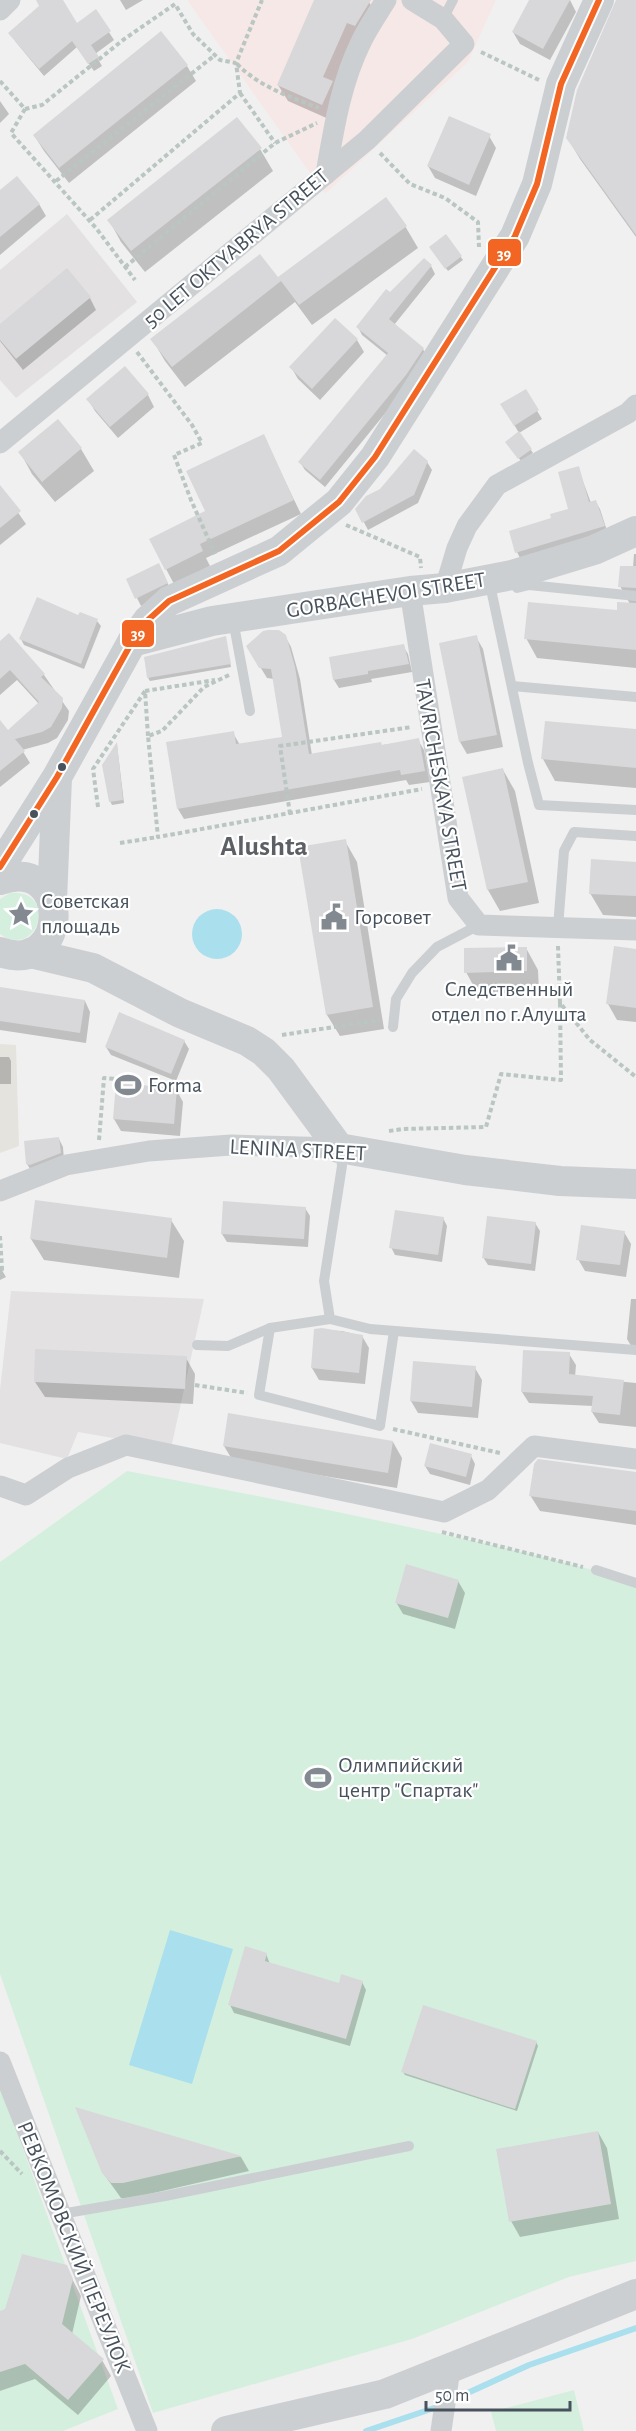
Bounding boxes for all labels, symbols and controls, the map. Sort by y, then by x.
street label: 50 LET OKTYABRYA STREET [139,164,333,332]
line badge: 39 [487,238,522,267]
text: 39 [497,246,512,262]
street label: GORBACHEVOI STREET [285,568,487,622]
line badge: 39 [121,619,155,648]
text: 39 [131,626,146,642]
street label: TAVRICHESKAYA STREET [411,677,471,893]
unlabelled marker [56,761,68,773]
unlabelled marker [28,808,40,820]
district label: Alushta [220,833,308,861]
place label: Советская площадь [41,890,130,937]
place icon: Советская площадь [6,899,36,929]
public building icon: Горсовет [319,902,349,932]
place label: Горсовет [354,906,432,928]
public building icon: Следственный отдел по г.Алушта [494,943,524,973]
place label: Следственный отдел по г.Алушта [431,978,587,1025]
sports icon: Forma [113,1070,143,1100]
place label: Forma [148,1074,202,1096]
street label: LENINA STREET [229,1135,367,1165]
place label: Олимпийский центр "Спартак" [338,1754,478,1801]
sports icon: Олимпийский центр "Спартак" [303,1763,333,1793]
street label: РЕВКОМОВСКИЙ ПЕРЕУЛОК [13,2118,135,2376]
scale bar [426,2374,570,2412]
text: 50 m [435,2387,469,2405]

